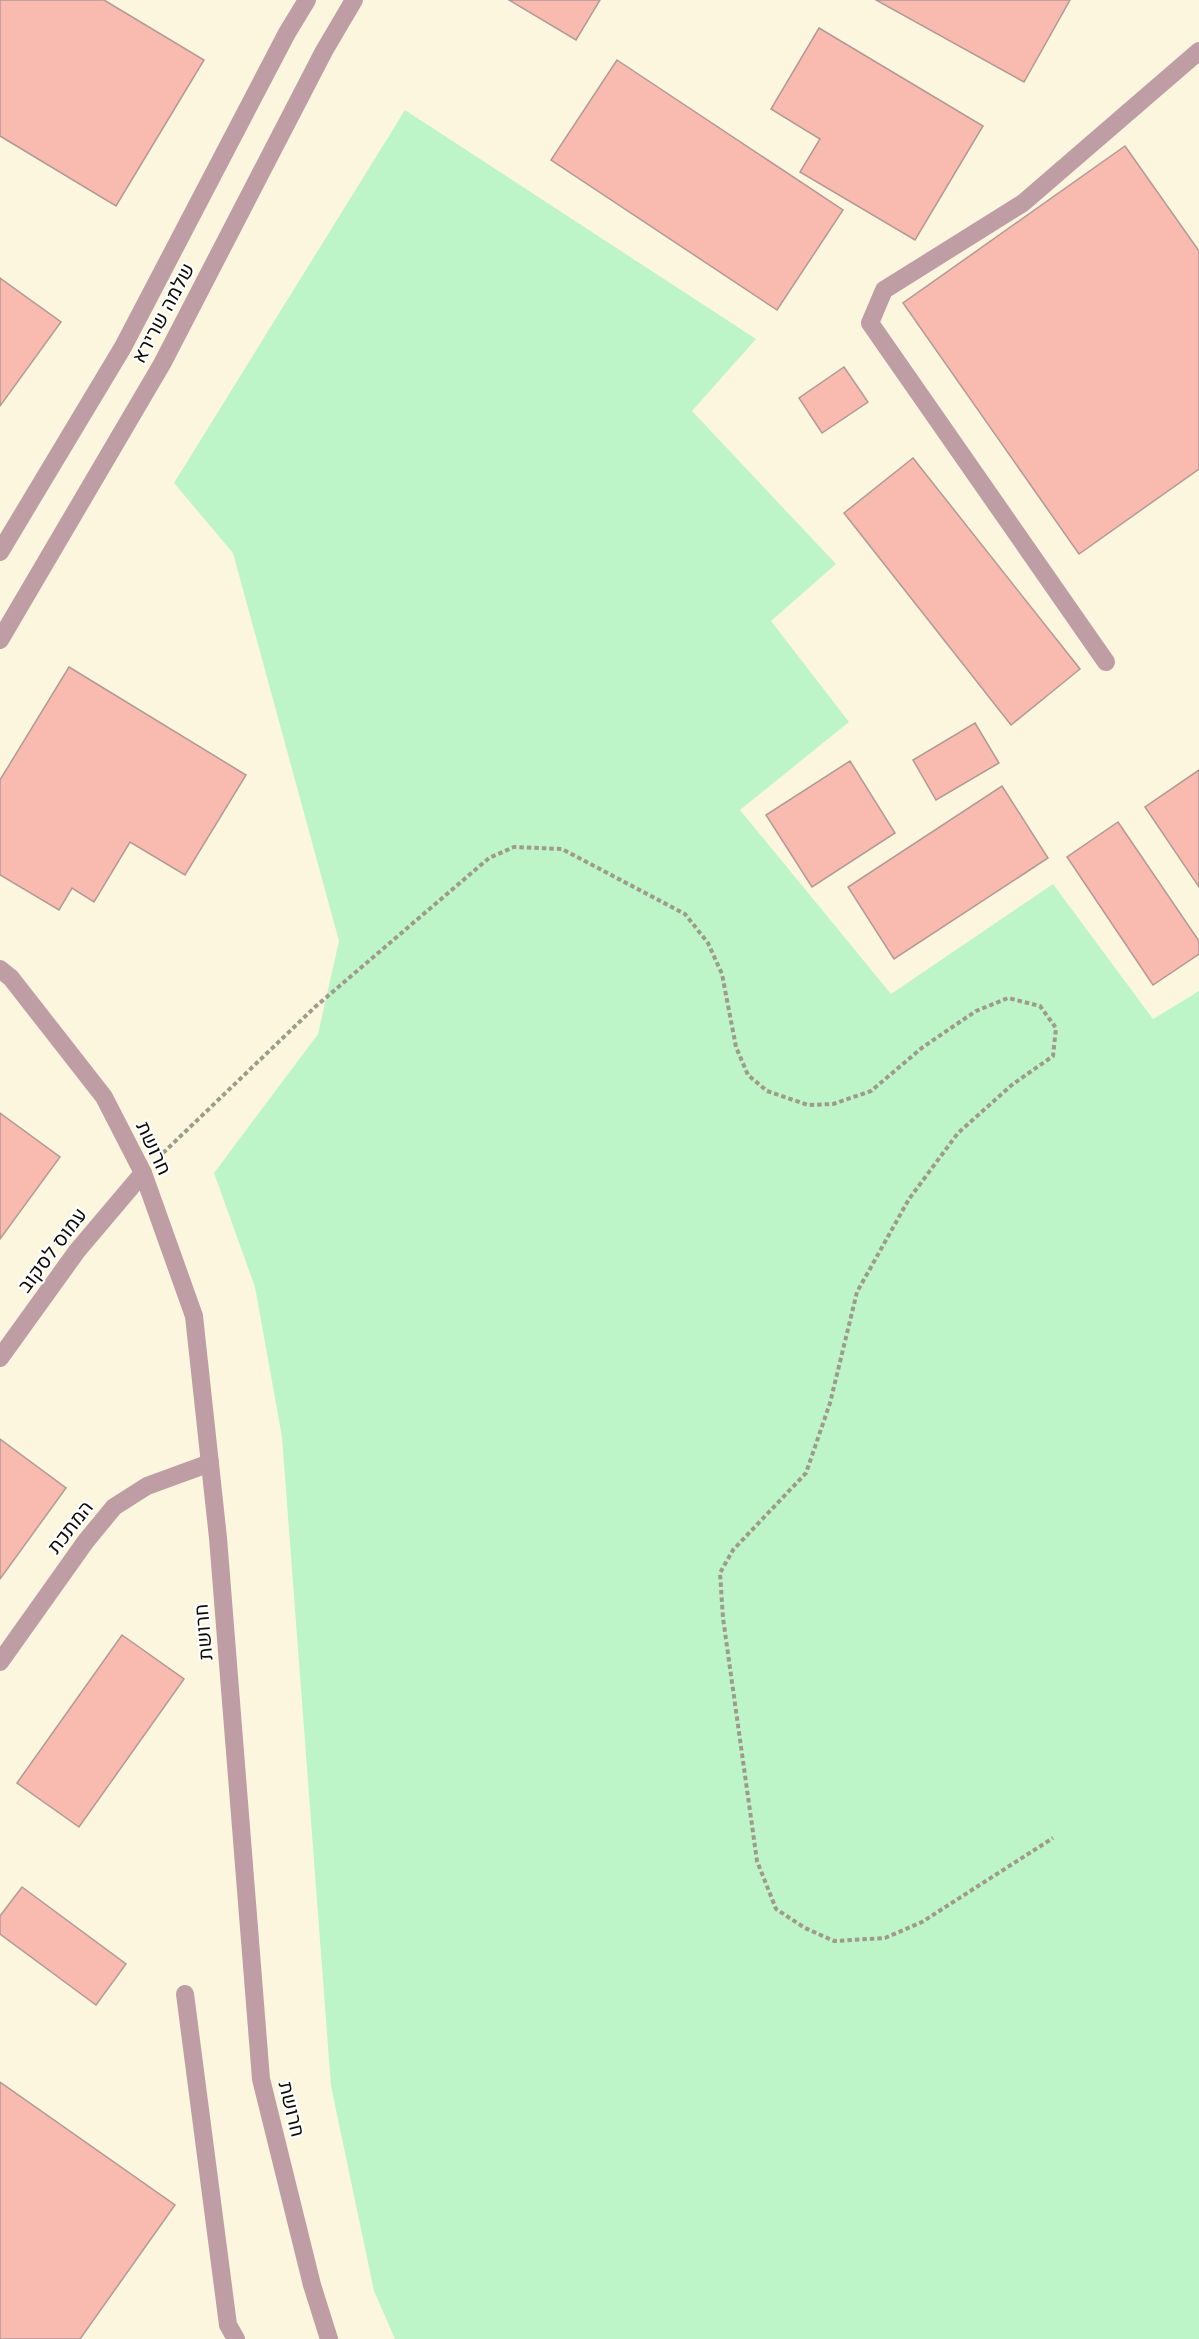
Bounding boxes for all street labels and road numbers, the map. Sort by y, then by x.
street label: שלמה שרירא [124,257,199,367]
street label: חרושת [131,1116,179,1179]
street label: עמוס לסקוב [10,1201,92,1297]
street label: המתכת [40,1494,98,1558]
street label: חרושת [186,1603,217,1661]
street label: חרושת [274,2078,313,2139]

